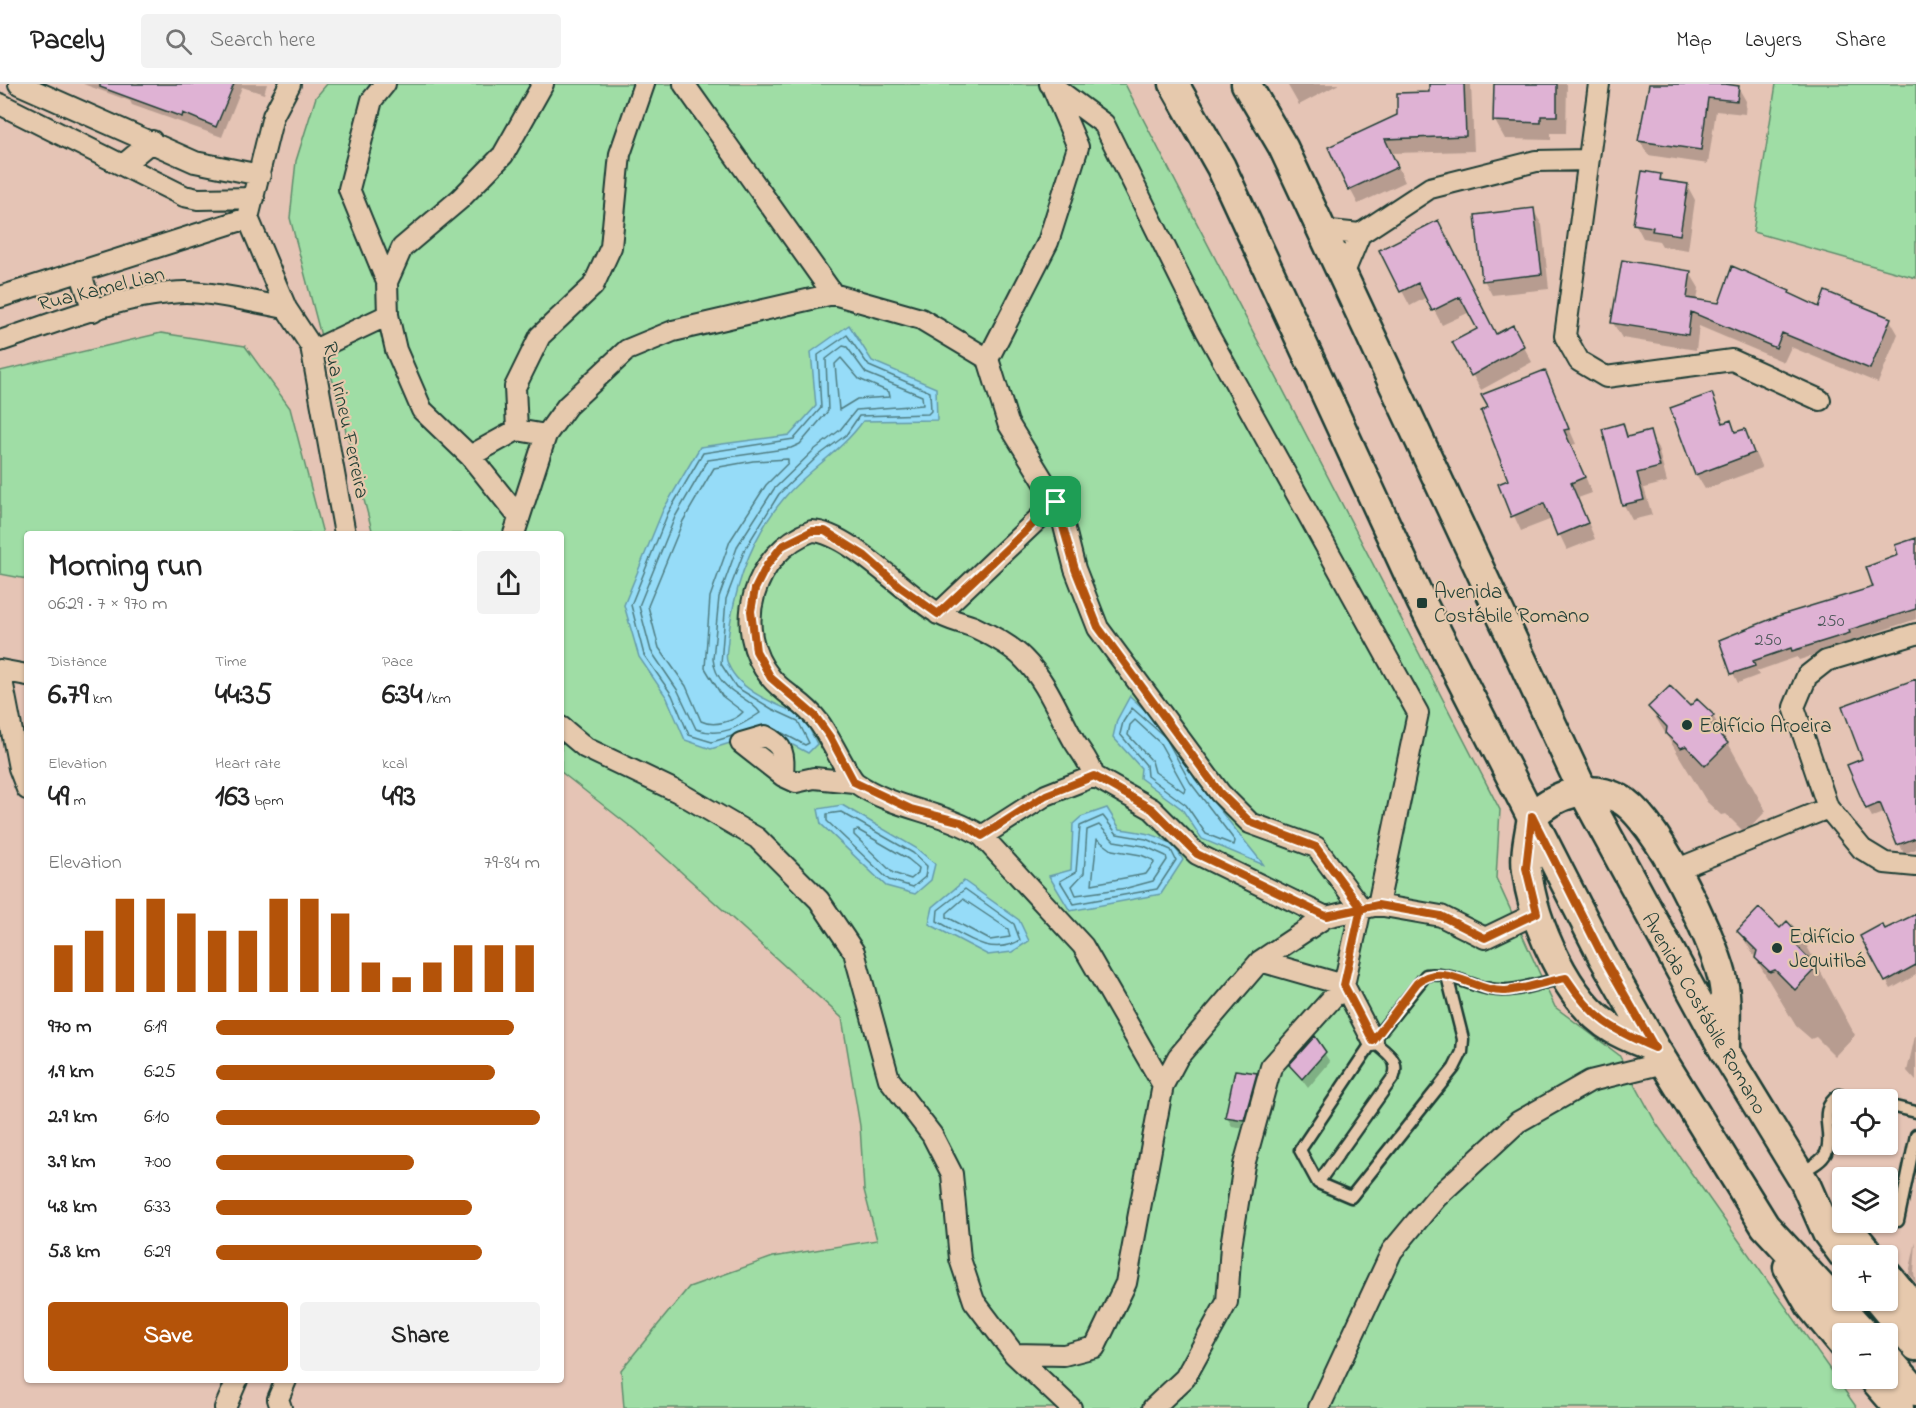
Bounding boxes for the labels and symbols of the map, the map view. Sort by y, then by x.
street label: Rua Kamel Lian [35,260,168,320]
street label: Rua Irineu Ferreira [314,339,376,502]
pin [1030,476,1081,527]
place label: Avenida Costábile Romano [1434,578,1589,632]
marker: Avenida Costábile Romano [1415,596,1429,610]
house number: 250 [1817,609,1845,635]
house number: 250 [1754,628,1782,654]
place label: Edifício Aroeira [1699,712,1832,742]
marker: Edifício Aroeira [1680,718,1694,732]
street label: Avenida Costábile Romano [1633,907,1774,1121]
place label: Edifício Jequitibá [1789,923,1866,977]
marker: Edifício Jequitibá [1770,941,1784,955]

